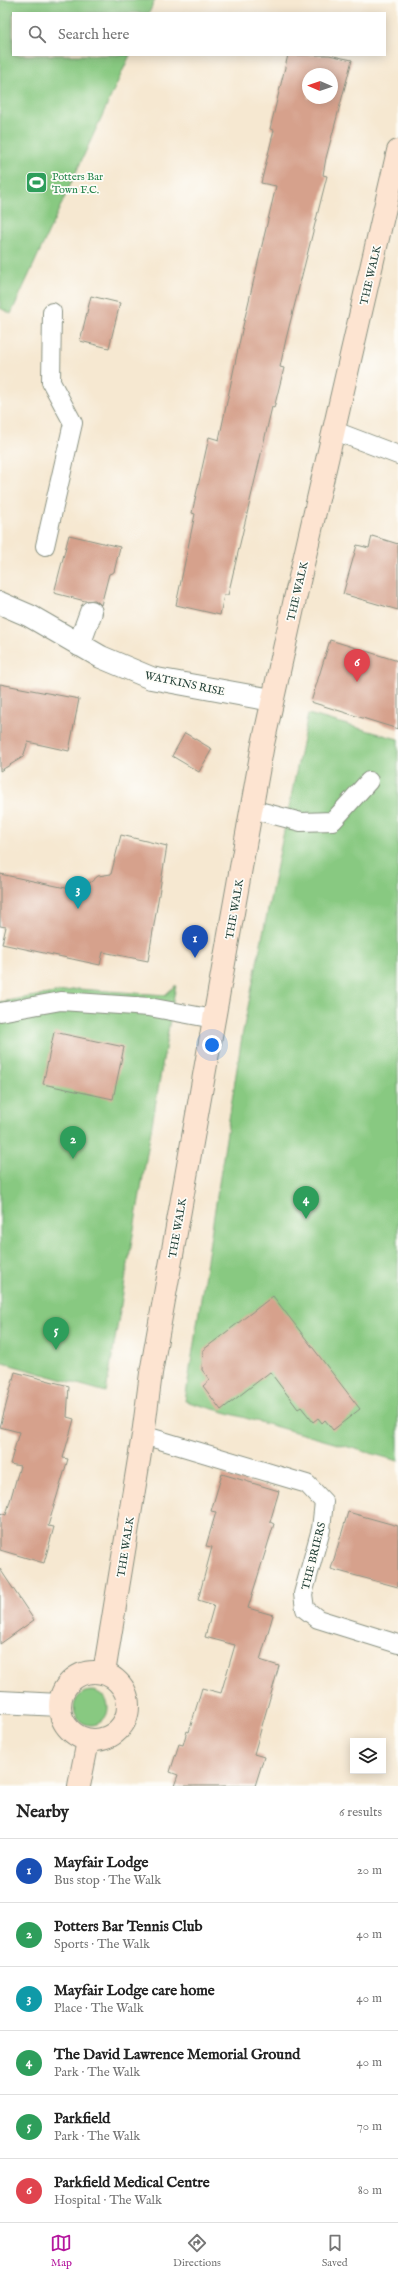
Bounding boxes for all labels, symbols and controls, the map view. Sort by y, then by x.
search box [12,12,386,56]
icon: search [26,23,48,45]
text: Search here [58,25,129,44]
north arrow [302,68,338,104]
sports icon: Potters Bar Town F.C. [23,169,49,195]
place label: Potters Bar Town F.C. [52,170,103,197]
street label: THE WALK [357,243,385,306]
street label: THE WALK [284,559,312,622]
pin: 6 [344,649,370,682]
street label: WATKINS RISE [143,669,227,699]
pin: 3 [65,876,91,909]
street label: THE WALK [223,877,247,940]
pin: 1 [182,925,208,958]
your location [202,1035,222,1055]
pin: 2 [60,1126,86,1159]
pin: 4 [293,1186,319,1219]
street label: THE WALK [166,1196,190,1259]
pin: 5 [43,1317,69,1350]
street label: THE WALK [114,1515,138,1578]
street label: THE BRIERS [299,1521,329,1592]
map controls [350,1738,386,1774]
button: layers [350,1738,386,1774]
text: Nearby [16,1802,69,1823]
text: 6 results [339,1804,382,1821]
text: Mayfair Lodge [54,1853,148,1872]
text: 1 [27,1862,31,1879]
text: 20 m [357,1862,382,1879]
text: Bus stop · The Walk [54,1872,161,1889]
text: Potters Bar Tennis Club [54,1917,203,1936]
text: 2 [26,1926,32,1943]
text: 40 m [356,1926,382,1943]
text: Sports · The Walk [54,1936,150,1953]
text: Mayfair Lodge care home [54,1981,215,2000]
text: 3 [27,1990,31,2007]
text: 40 m [356,1990,382,2007]
text: Place · The Walk [54,2000,144,2017]
text: The David Lawrence Memorial Ground [54,2045,300,2064]
text: 4 [26,2054,32,2071]
text: 40 m [356,2054,382,2071]
text: Park · The Walk [54,2064,140,2081]
text: Parkfield [54,2109,110,2128]
text: 5 [27,2118,31,2135]
text: 70 m [357,2118,382,2135]
text: Park · The Walk [54,2128,140,2145]
text: Parkfield Medical Centre [54,2173,210,2192]
text: 6 [26,2182,32,2199]
text: 80 m [358,2182,382,2199]
text: Hospital · The Walk [54,2192,162,2209]
tab: Map [50,2232,72,2270]
tab: Directions [173,2232,221,2270]
tab: Saved [322,2232,348,2270]

